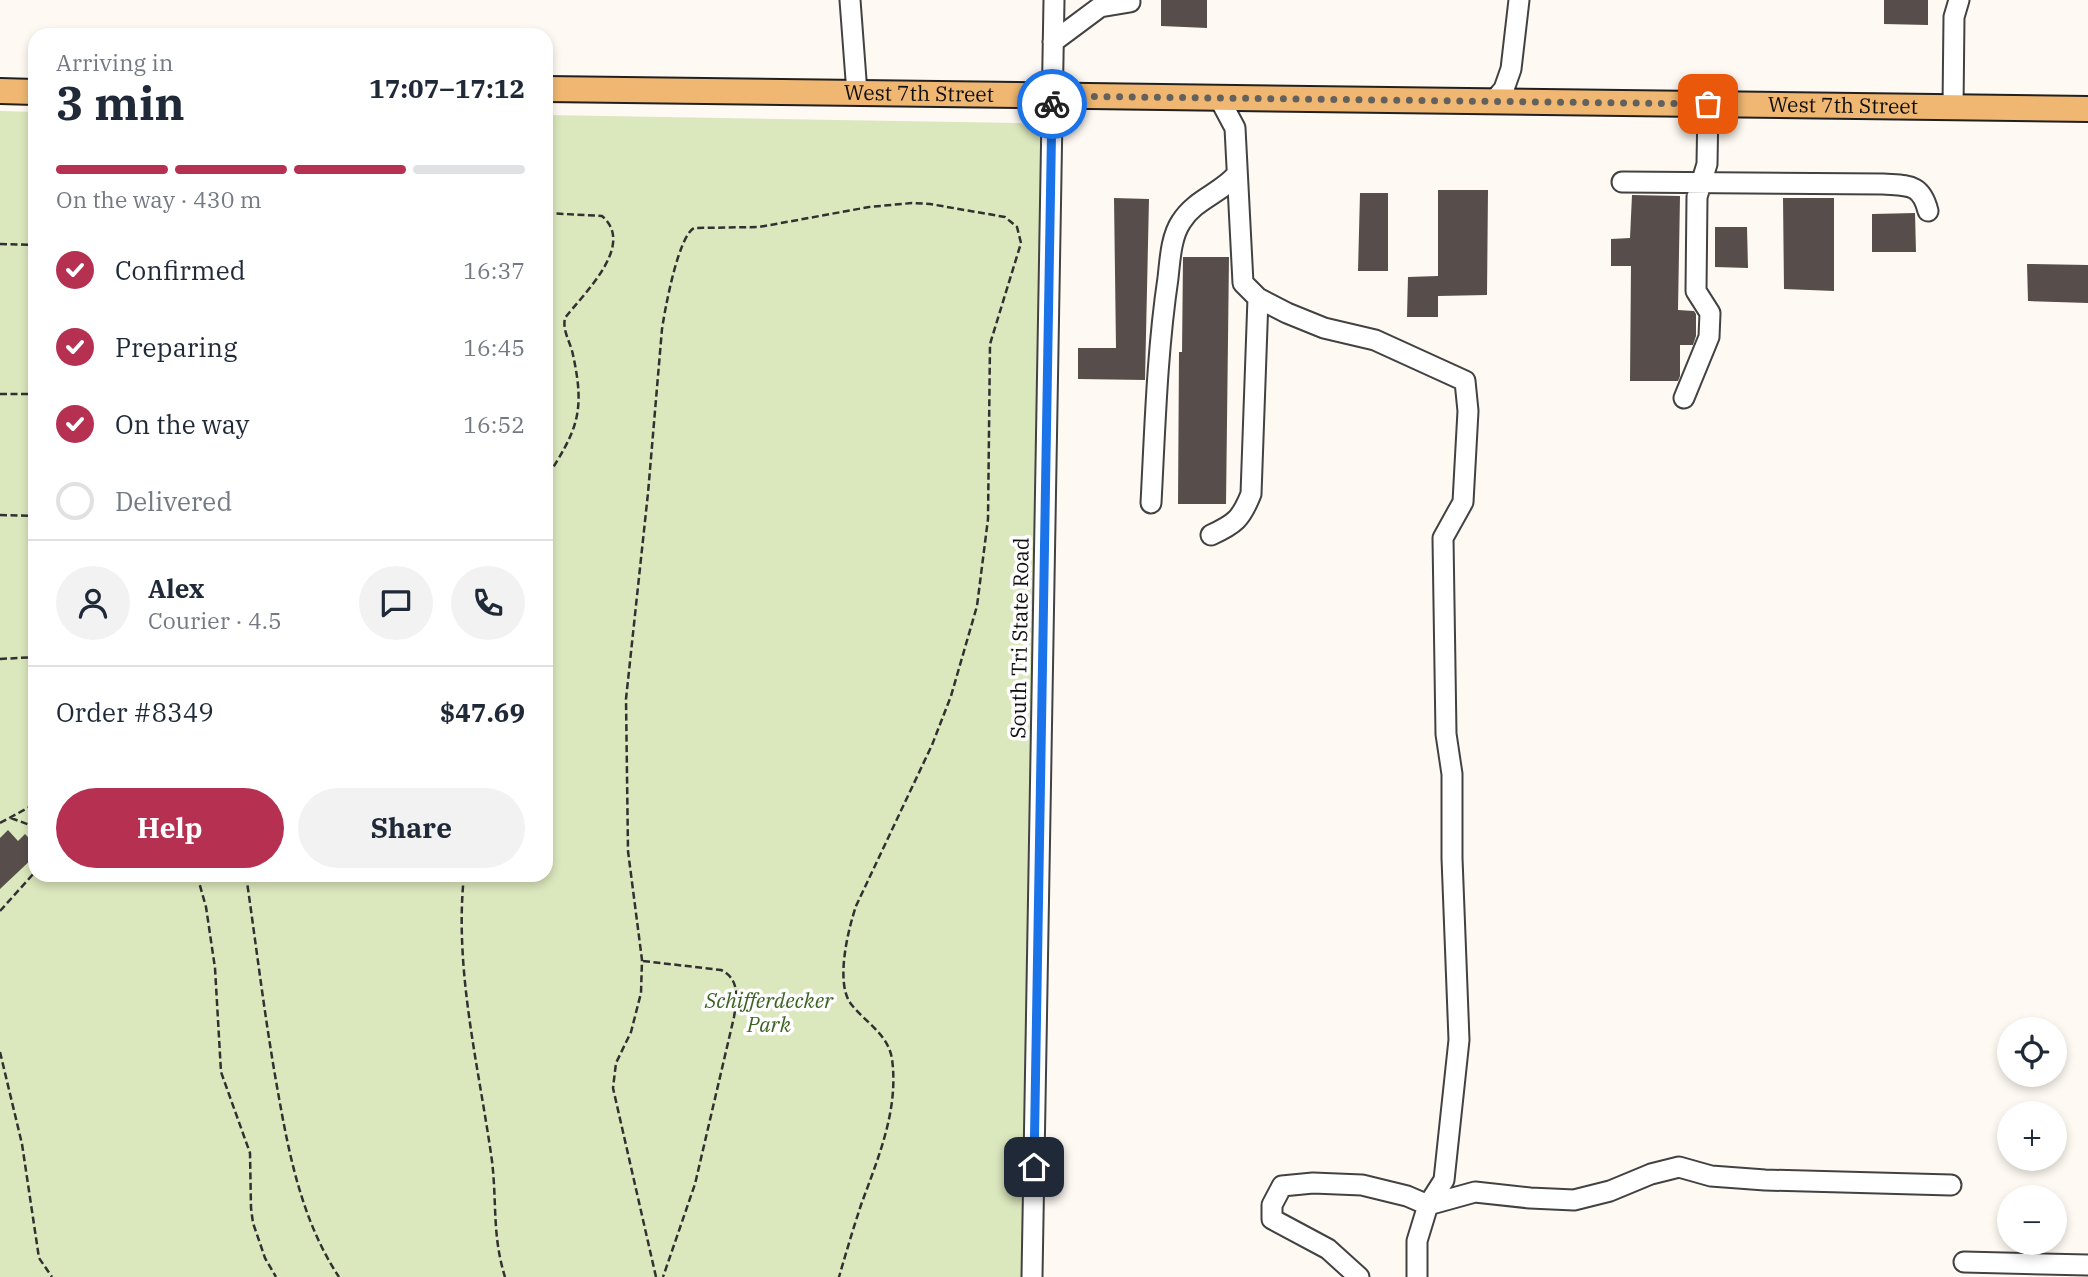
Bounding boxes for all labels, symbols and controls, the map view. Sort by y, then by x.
text: Arriving in [56,47,173,77]
courier [1017,69,1087,139]
text: 17:07–17:12 [369,71,525,105]
text: 3 min [56,73,185,133]
pin [1678,74,1738,134]
street label: West 7th Street [844,78,994,108]
icon: bike [1033,85,1071,123]
icon: bag [1689,85,1727,123]
street label: West 7th Street [1768,90,1918,120]
text: On the way · 430 m [56,184,262,214]
icon: check [56,251,94,289]
text: Confirmed [115,253,246,287]
text: 16:37 [463,255,525,285]
icon: check [56,328,94,366]
text: Preparing [115,330,237,364]
text: 16:45 [463,332,525,362]
icon: check [56,405,94,443]
text: On the way [115,407,249,441]
text: 16:52 [463,409,525,439]
text: Delivered [115,484,232,518]
street label: South Tri State Road [1003,537,1035,739]
button: person [56,566,130,640]
button: chat [359,566,433,640]
button: phone [451,566,525,640]
text: Alex [148,571,204,605]
text: Courier · 4.5 [148,605,282,635]
text: Order #8349 [56,695,214,729]
text: $47.69 [440,695,525,729]
button: Help [56,788,284,868]
button: Share [298,788,525,868]
park label: Schifferdecker Park [704,986,834,1038]
map controls [1997,1017,2067,1255]
button: locate [1997,1017,2067,1087]
button: + [1997,1101,2067,1171]
pin [1004,1137,1064,1197]
icon: home [1015,1148,1053,1186]
button: − [1997,1185,2067,1255]

